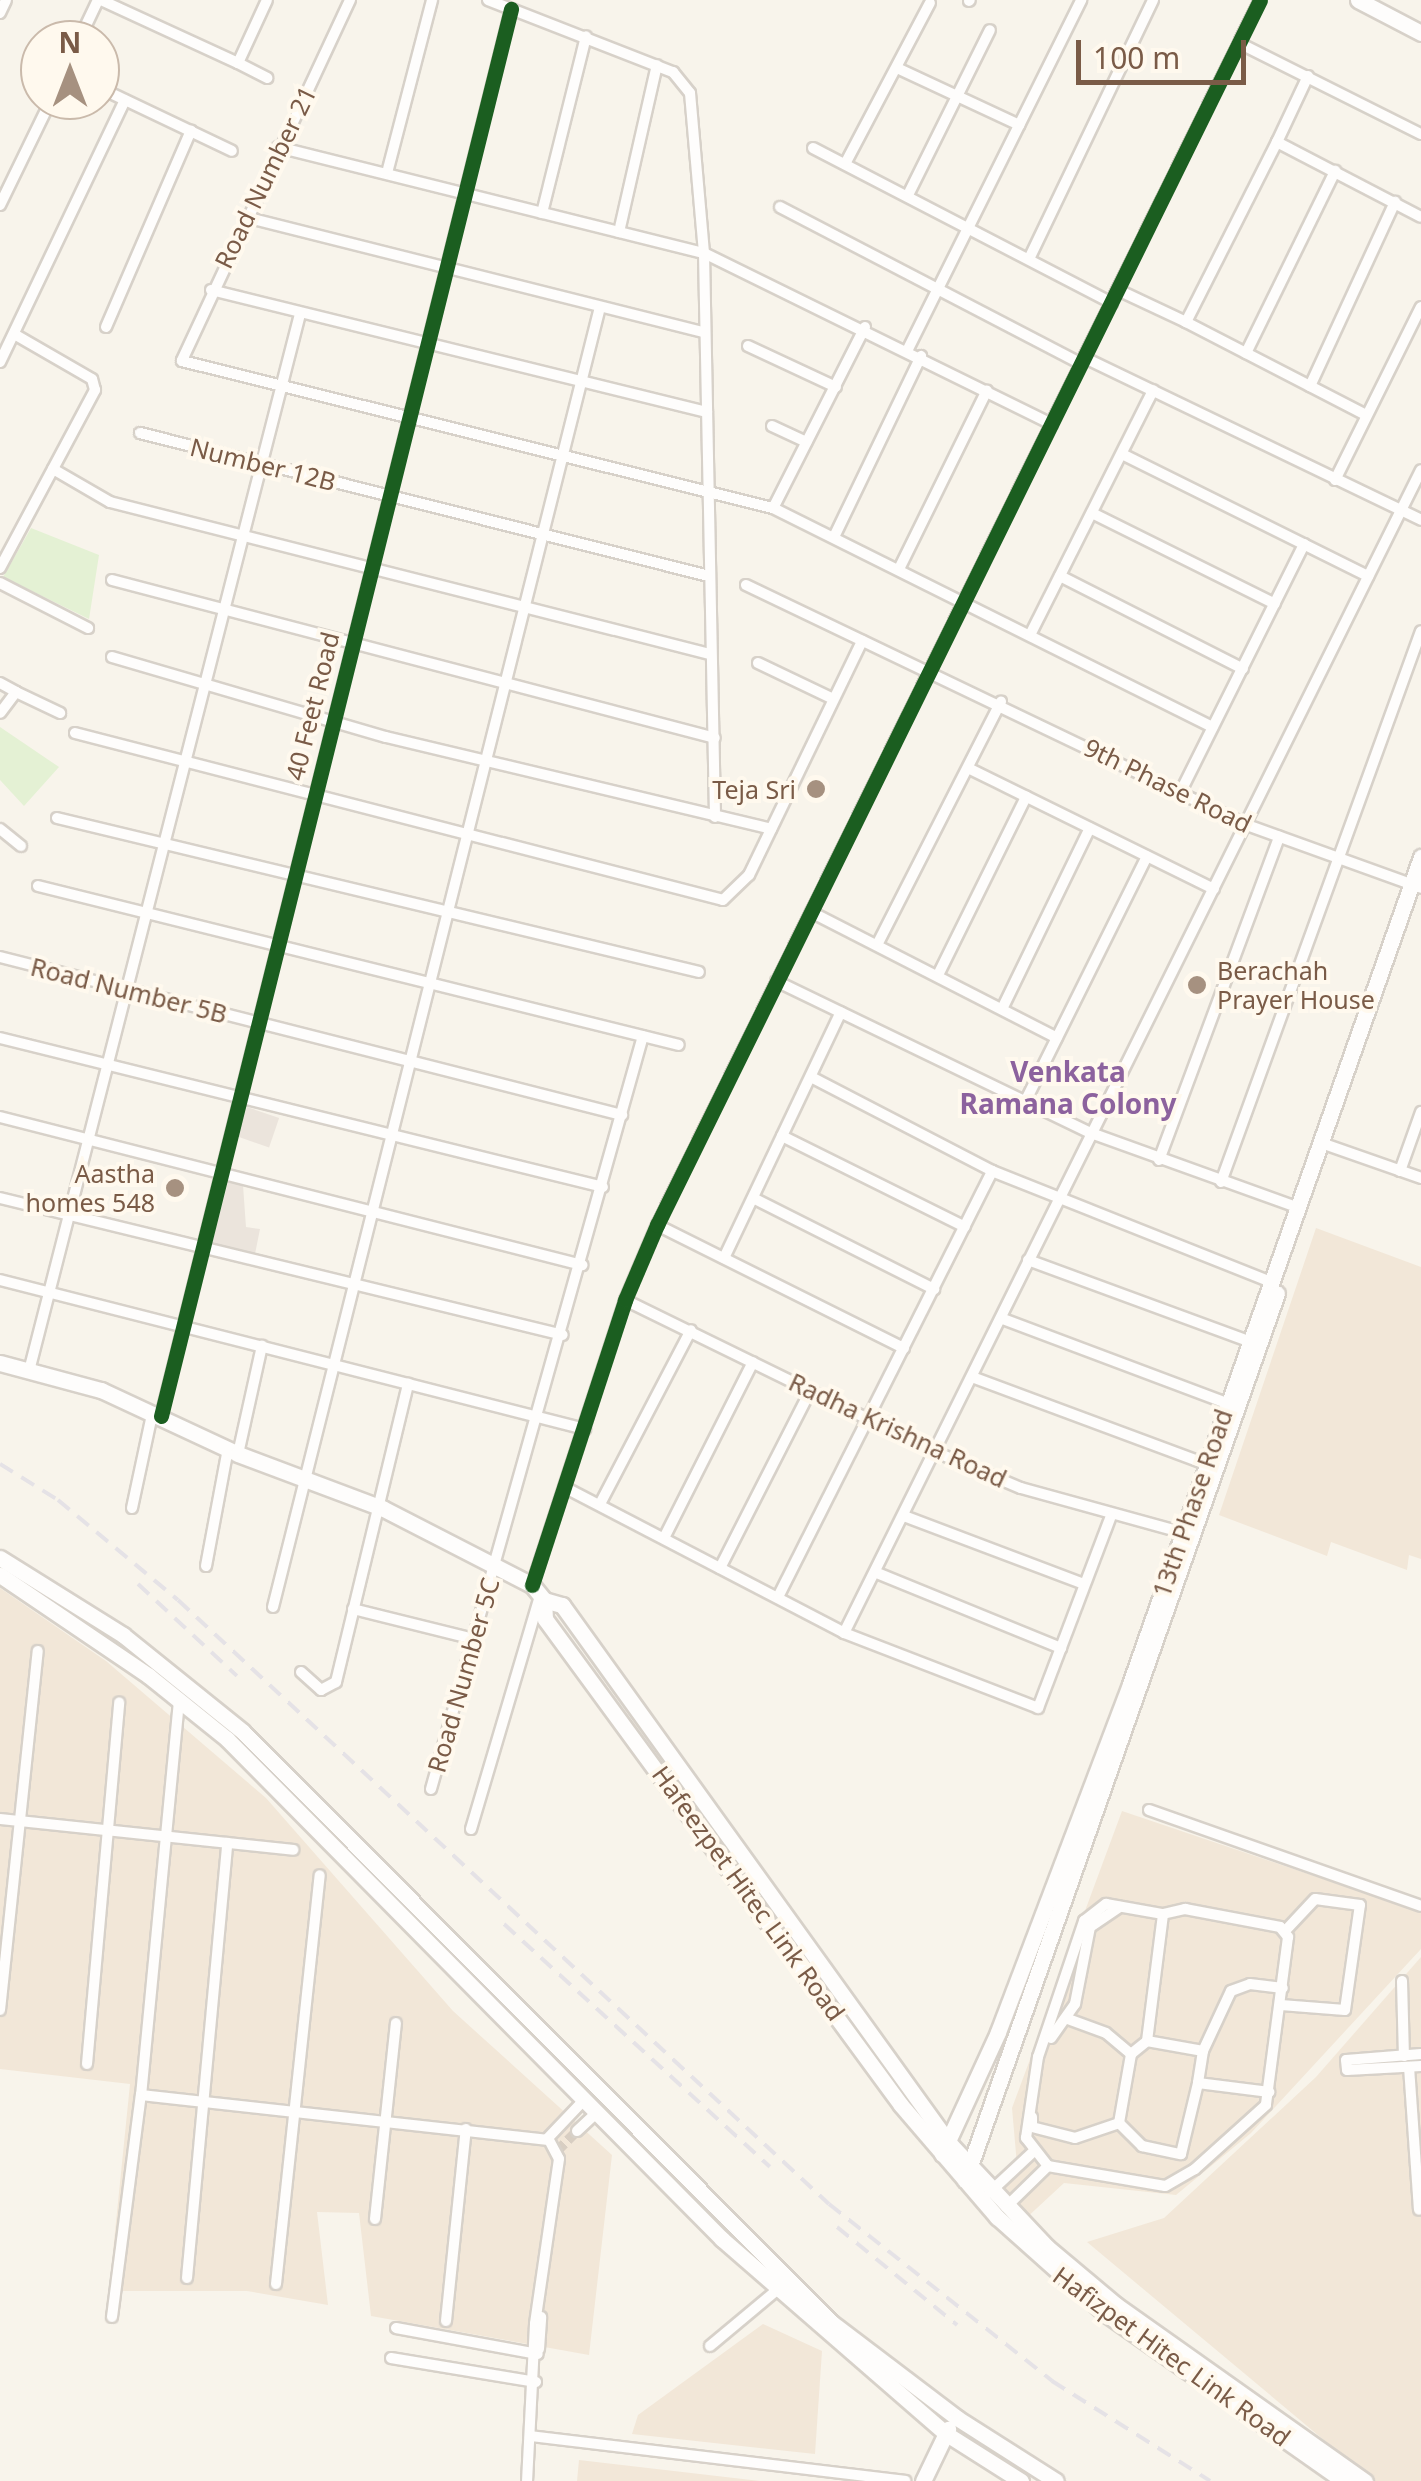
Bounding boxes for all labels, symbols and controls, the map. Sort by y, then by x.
north arrow [20,20,120,120]
scale bar [1081,20,1251,82]
text: N [59,23,81,61]
text: 100 m [1093,37,1180,78]
street label: Road Number 21 [208,81,322,273]
street label: Number 12B [187,431,339,497]
street label: 40 Feet Road [279,629,345,783]
street label: 9th Phase Road [1079,732,1257,838]
place label: Teja Sri [712,774,796,804]
marker: Teja Sri [805,778,827,800]
street label: Road Number 5B [28,951,230,1029]
place label: Berachah Prayer House [1217,956,1375,1015]
marker: Berachah Prayer House [1186,974,1208,996]
district label: Venkata Ramana Colony [960,1054,1176,1120]
place label: Aastha homes 548 [26,1159,155,1218]
marker: Aastha homes 548 [164,1177,186,1199]
street label: Radha Krishna Road [784,1366,1012,1494]
street label: 13th Phase Road [1146,1405,1238,1601]
street label: Road Number 5C [421,1574,505,1776]
street label: Hafeezpet Hitec Link Road [647,1760,851,2026]
street label: Hafizpet Hitec Link Road [1048,2260,1296,2452]

